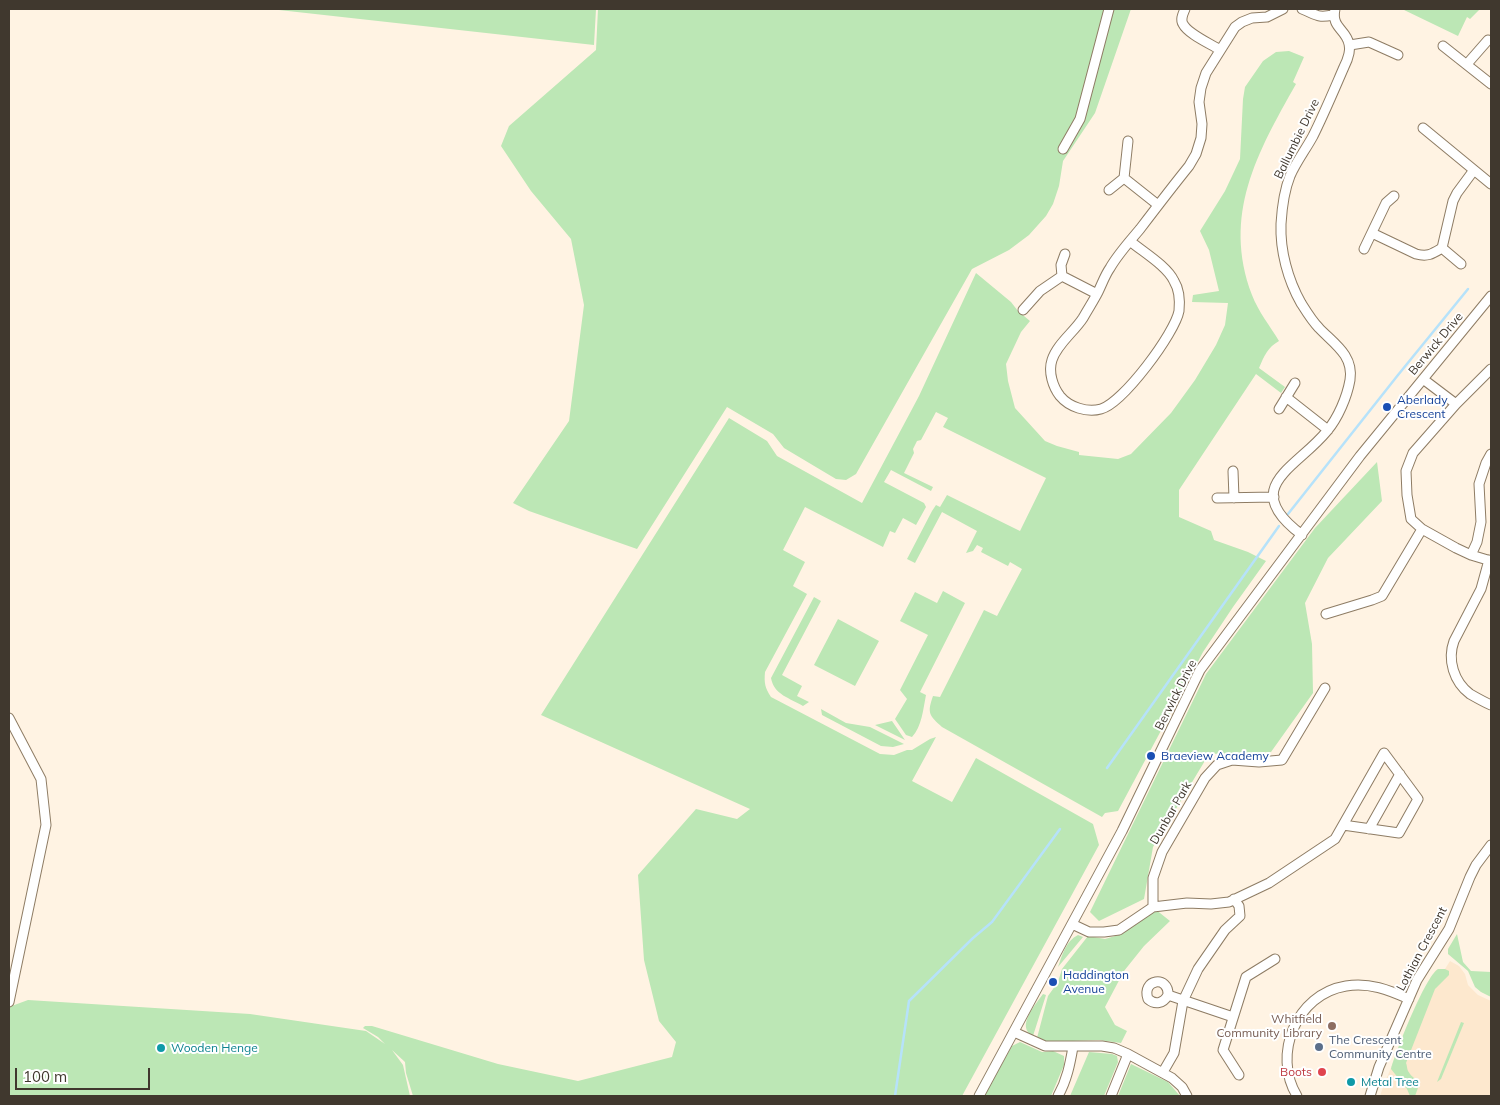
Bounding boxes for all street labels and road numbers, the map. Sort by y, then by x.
street label: Ballumbie Drive [1271,97,1323,181]
street label: Berwick Drive [1406,310,1466,378]
street label: Berwick Drive [1152,657,1200,733]
street label: Dunbar Park [1147,779,1195,847]
street label: Lothian Crescent [1394,904,1450,994]

